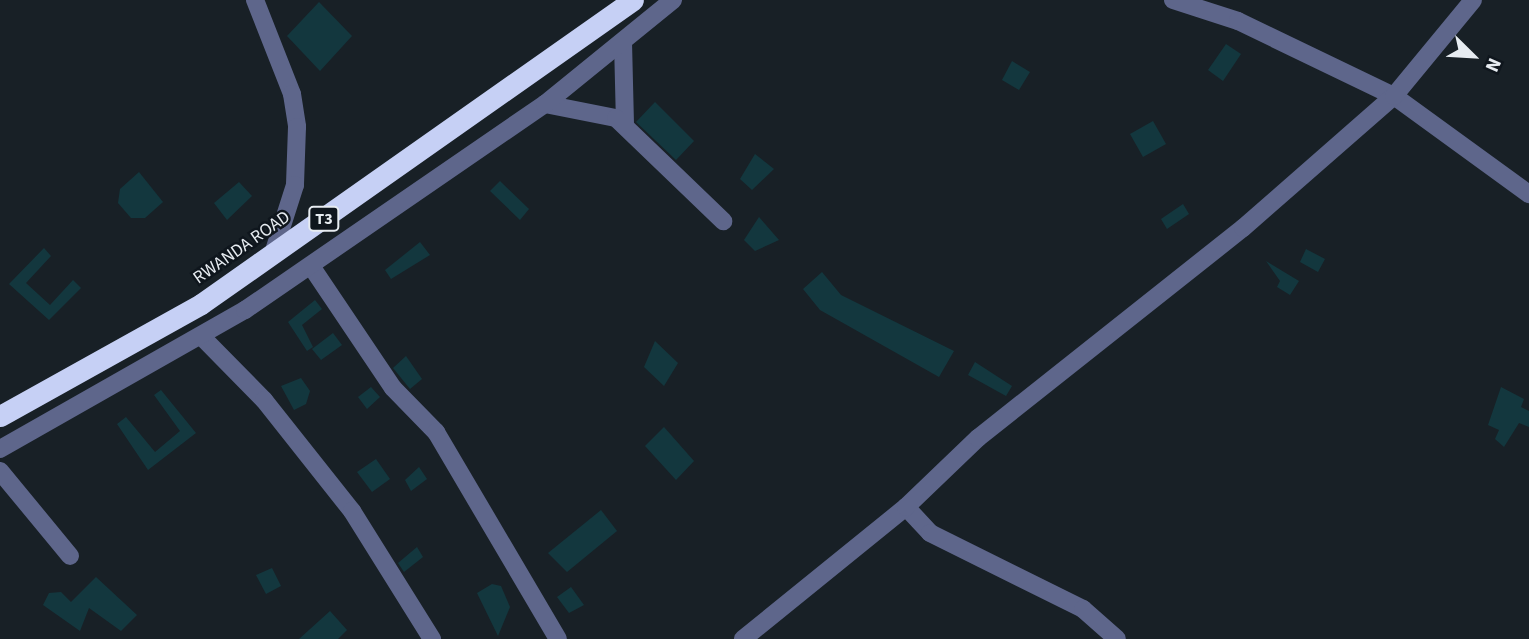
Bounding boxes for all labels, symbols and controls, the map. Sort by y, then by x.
north arrow [1438,21,1508,91]
text: N [1478,53,1508,76]
road number: T3 [308,206,340,232]
street label: RWANDA ROAD [190,207,294,289]

